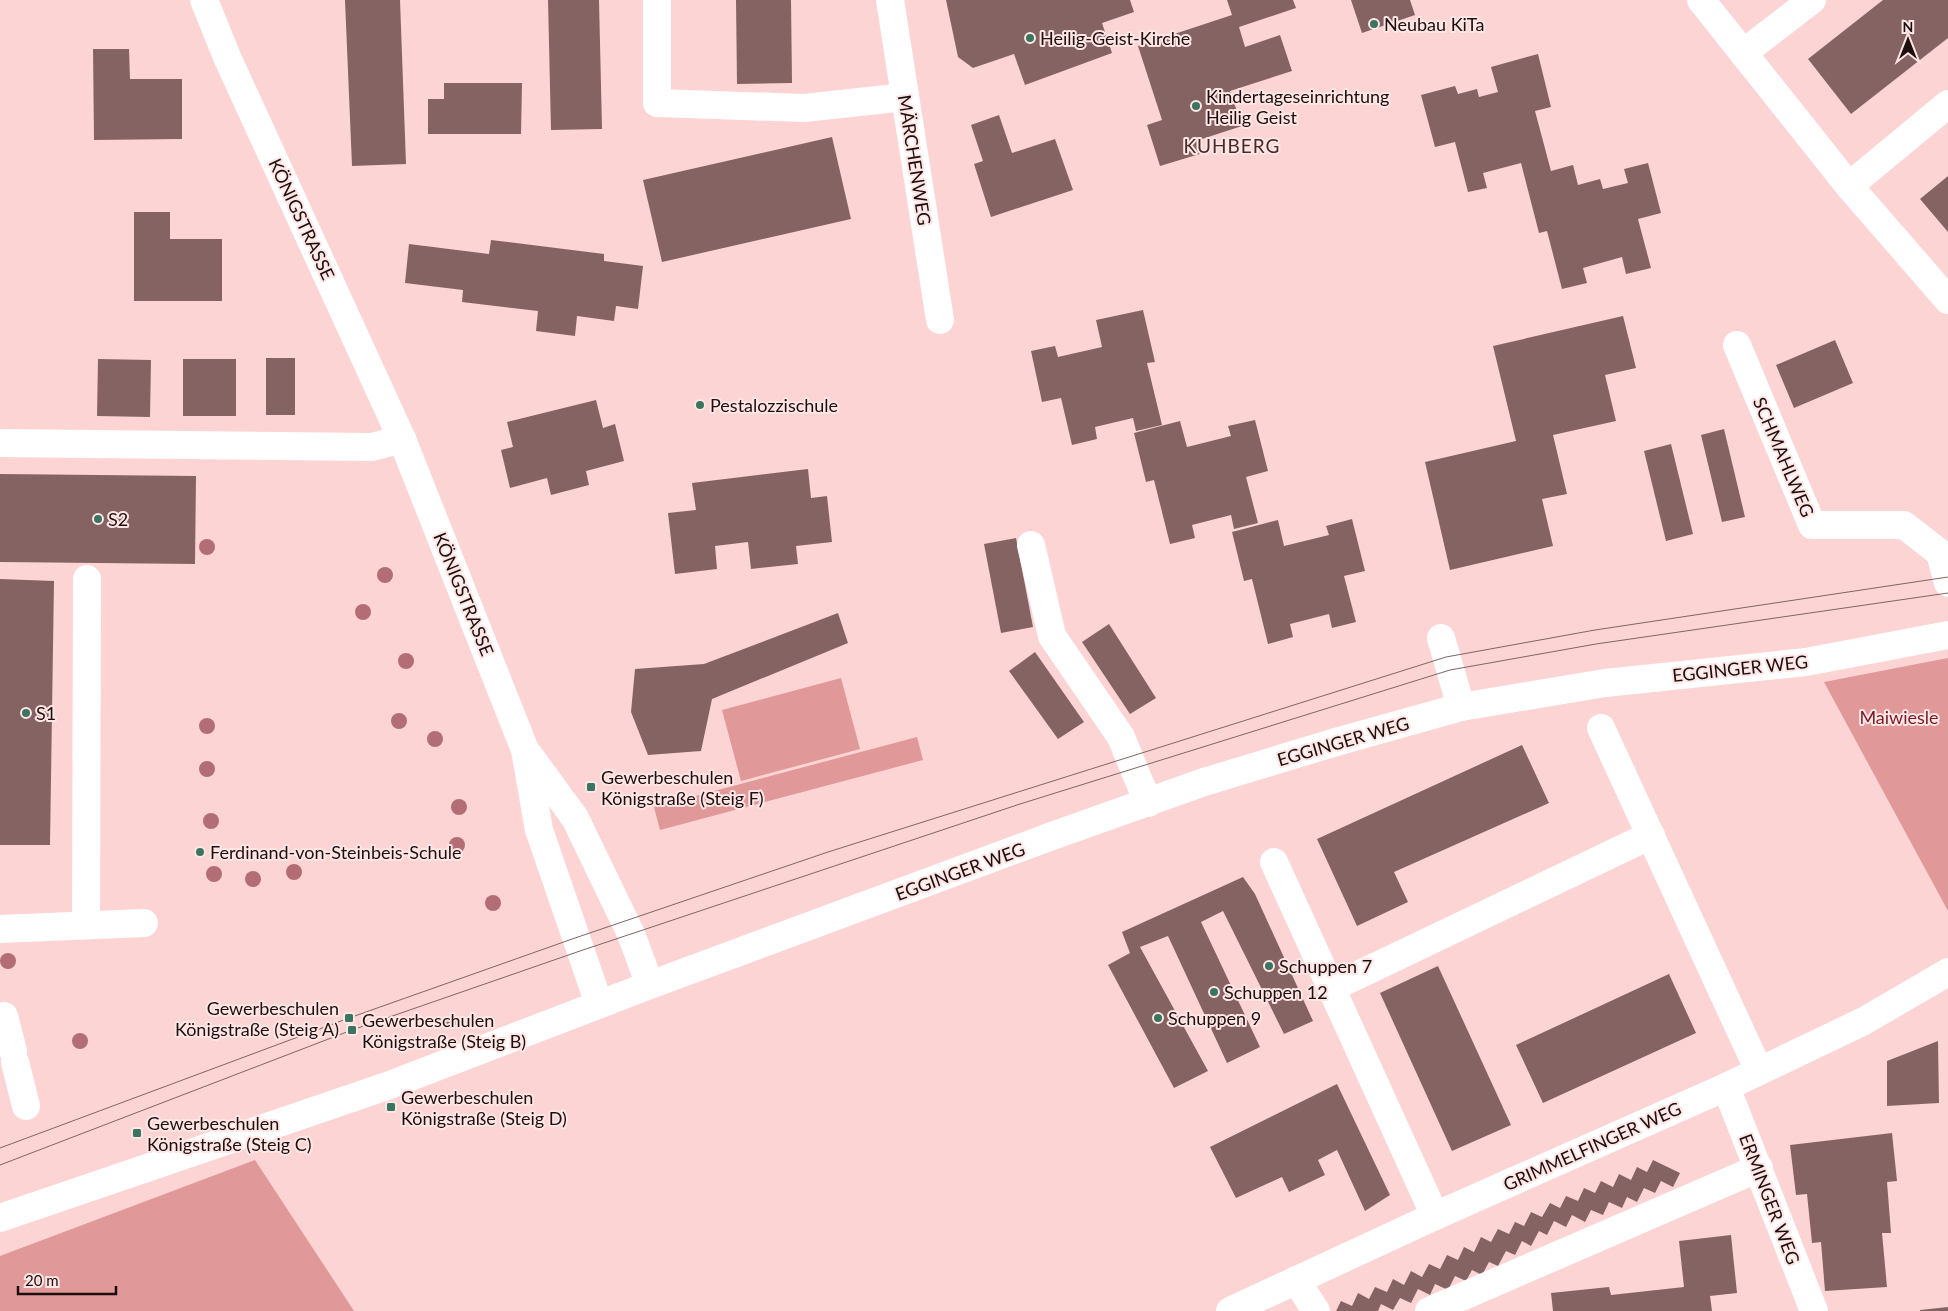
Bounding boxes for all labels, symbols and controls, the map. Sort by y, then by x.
place label: Neubau KiTa [1384,13,1484,35]
north arrow [1883,15,1933,65]
marker: Neubau KiTa [1368,18,1380,30]
text: N [1903,18,1913,35]
place label: Heilig-Geist-Kirche [1040,27,1190,49]
marker: Heilig-Geist-Kirche [1024,32,1036,44]
place label: Kindertageseinrichtung Heilig Geist [1206,85,1389,128]
street label: MÄRCHENWEG [894,93,936,227]
marker: Kindertageseinrichtung Heilig Geist [1190,100,1202,112]
district label: KUHBERG [1184,134,1280,157]
street label: KÖNIGSTRASSE [264,155,340,283]
place label: Pestalozzischule [710,394,838,416]
street label: SCHMAHLWEG [1749,394,1819,520]
marker: Pestalozzischule [694,399,706,411]
place label: S2 [108,508,128,530]
marker: S2 [92,513,104,525]
street label: KÖNIGSTRASSE [429,529,499,659]
street label: EGGINGER WEG [1671,650,1809,686]
place label: S1 [36,702,56,724]
park label: Maiwiesle [1859,706,1939,728]
marker: S1 [20,707,32,719]
street label: EGGINGER WEG [1274,712,1412,770]
place label: Gewerbeschulen Königstraße (Steig F) [601,766,764,809]
marker: Gewerbeschulen Königstraße (Steig F) [585,781,597,793]
street label: EGGINGER WEG [892,837,1028,905]
place label: Ferdinand-von-Steinbeis-Schule [210,841,461,863]
marker: Ferdinand-von-Steinbeis-Schule [194,846,206,858]
place label: Schuppen 7 [1279,955,1372,977]
marker: Schuppen 7 [1263,960,1275,972]
place label: Schuppen 12 [1224,981,1328,1003]
marker: Schuppen 12 [1208,986,1220,998]
place label: Gewerbeschulen Königstraße (Steig A) [175,997,339,1040]
place label: Schuppen 9 [1168,1007,1261,1029]
place label: Gewerbeschulen Königstraße (Steig B) [362,1009,526,1052]
marker: Gewerbeschulen Königstraße (Steig A) [343,1012,355,1024]
marker: Schuppen 9 [1152,1012,1164,1024]
marker: Gewerbeschulen Königstraße (Steig B) [346,1024,358,1036]
place label: Gewerbeschulen Königstraße (Steig D) [401,1086,567,1129]
street label: GRIMMELFINGER WEG [1500,1097,1684,1195]
marker: Gewerbeschulen Königstraße (Steig D) [385,1101,397,1113]
place label: Gewerbeschulen Königstraße (Steig C) [147,1112,312,1155]
marker: Gewerbeschulen Königstraße (Steig C) [131,1127,143,1139]
street label: ERMINGER WEG [1735,1131,1805,1267]
scale bar [18,1264,115,1296]
text: 20 m [25,1271,59,1289]

